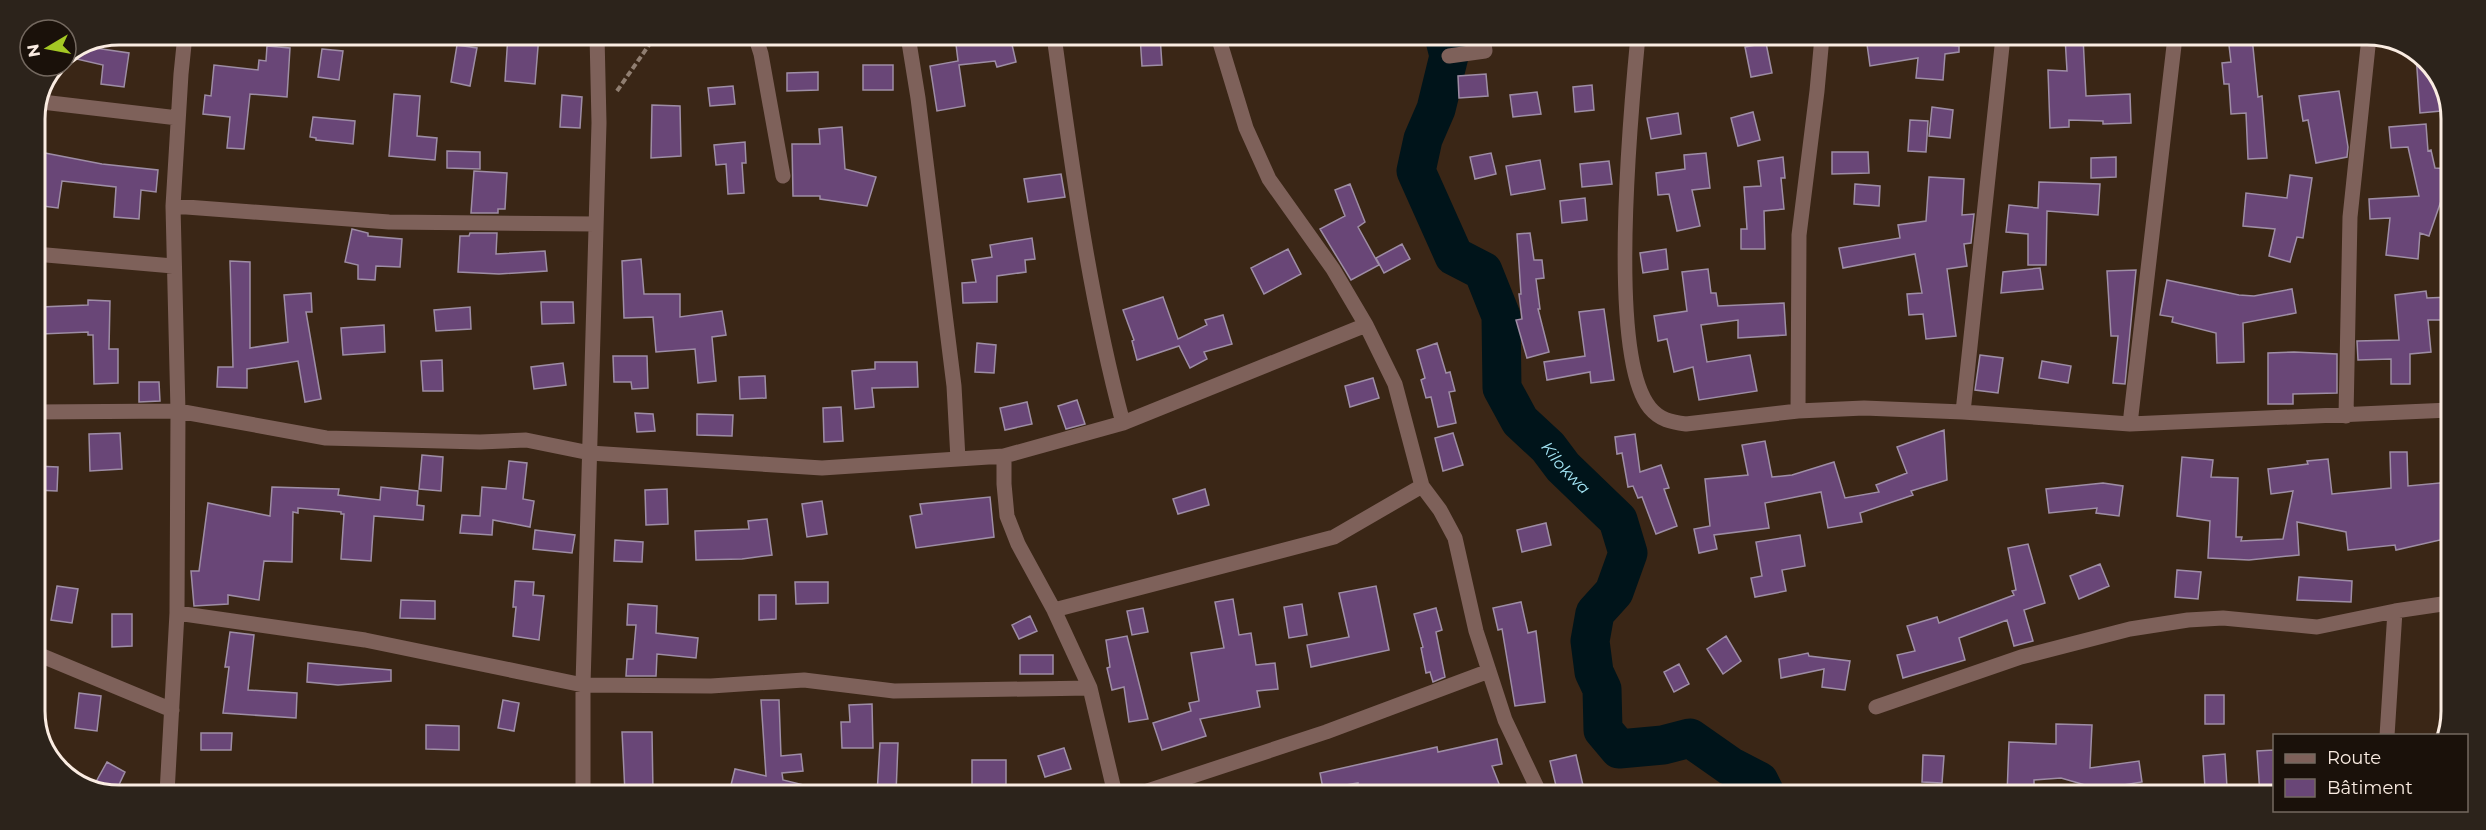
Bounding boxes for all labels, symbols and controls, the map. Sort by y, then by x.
north arrow [18,18,78,78]
text: N [23,42,44,59]
water label: Kilokwa [1537,438,1594,498]
legend [2273,734,2468,812]
text: Route [2327,747,2381,769]
text: Bâtiment [2327,777,2413,799]

